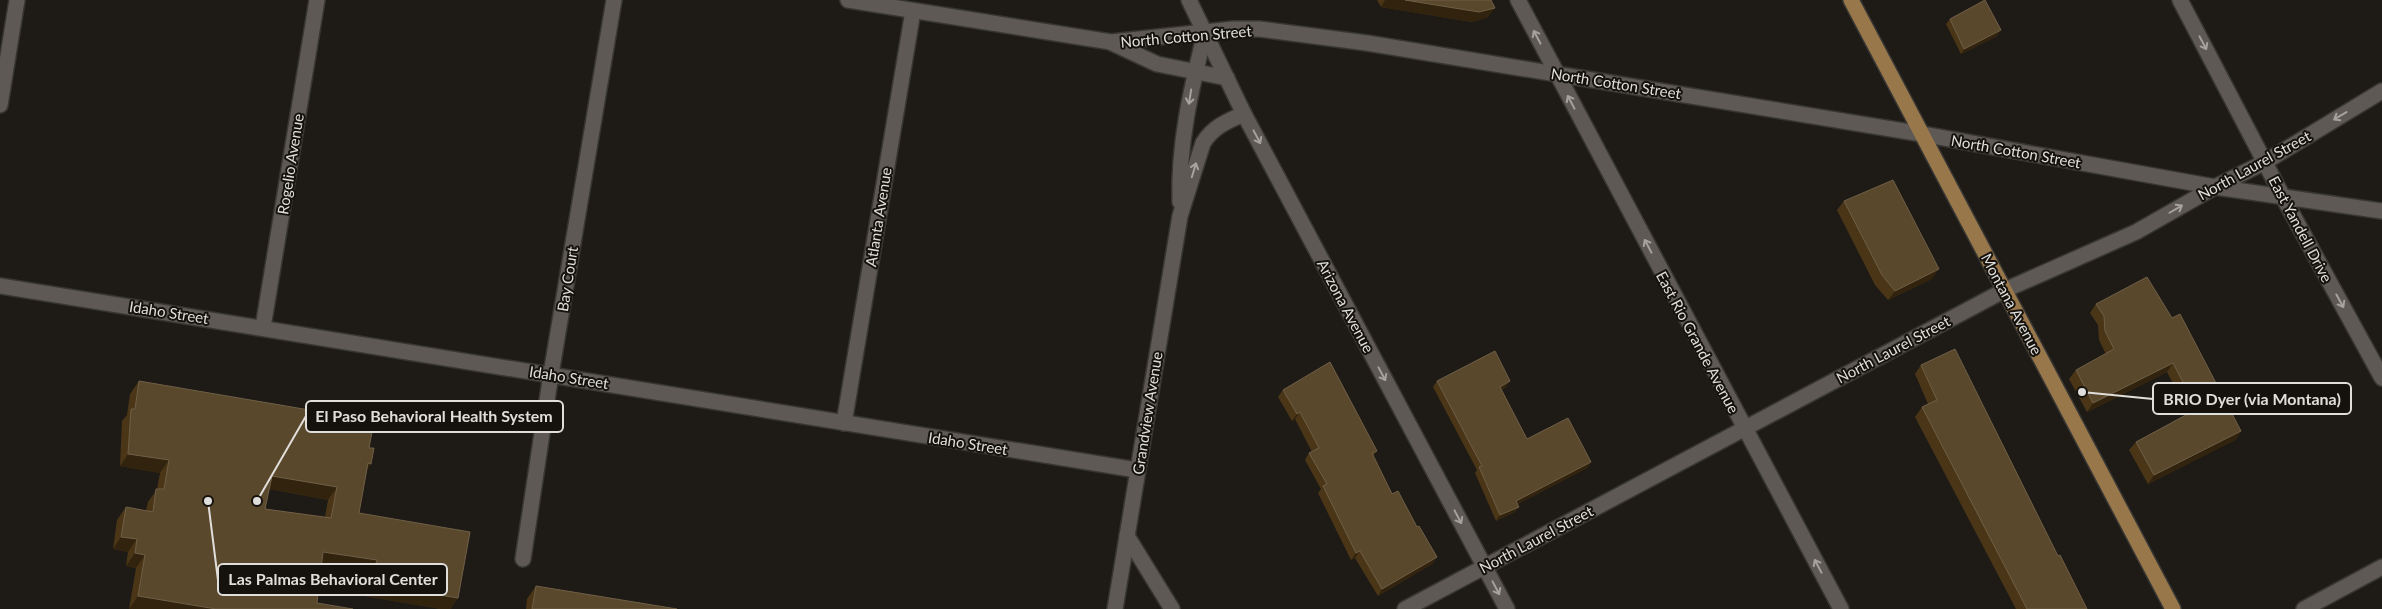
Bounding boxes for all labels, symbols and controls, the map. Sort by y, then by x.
street label: North Cotton Street [1120,21,1253,51]
one-way arrow [1532,30,1541,45]
one-way arrow [2199,35,2208,50]
street label: North Cotton Street [1550,64,1683,102]
one-way arrow [1185,89,1195,105]
one-way arrow [1566,96,1576,110]
one-way arrow [2334,111,2348,121]
street label: Rogelio Avenue [273,112,307,216]
street label: North Laurel Street [2194,126,2314,203]
one-way arrow [1252,130,1262,144]
street label: North Cotton Street [1950,131,2083,171]
one-way arrow [1190,162,1200,178]
street label: Atlanta Avenue [861,166,895,268]
street label: East Yandell Drive [2265,173,2337,285]
one-way arrow [2168,204,2182,214]
one-way arrow [1642,239,1652,254]
street label: Bay Court [553,245,581,313]
street label: Montana Avenue [1978,250,2046,358]
street label: Arizona Avenue [1314,256,1378,356]
street label: East Rio Grande Avenue [1653,268,1743,416]
one-way arrow [2336,293,2345,308]
street label: Idaho Street [128,297,211,327]
street label: North Laurel Street [1833,311,1954,387]
street label: Grandview Avenue [1128,350,1166,476]
street label: Idaho Street [528,362,611,392]
one-way arrow [1377,366,1387,381]
callout: BRIO Dyer (via Montana) [2153,383,2351,414]
text: BRIO Dyer (via Montana) [2163,389,2341,408]
callout: El Paso Behavioral Health System [306,401,563,432]
text: El Paso Behavioral Health System [315,406,553,425]
street label: Idaho Street [927,428,1010,458]
street label: North Laurel Street [1476,501,1597,577]
one-way arrow [1453,510,1463,525]
one-way arrow [1813,559,1822,574]
callout: Las Palmas Behavioral Center [218,564,447,595]
text: Las Palmas Behavioral Center [228,569,438,588]
one-way arrow [1491,580,1501,595]

